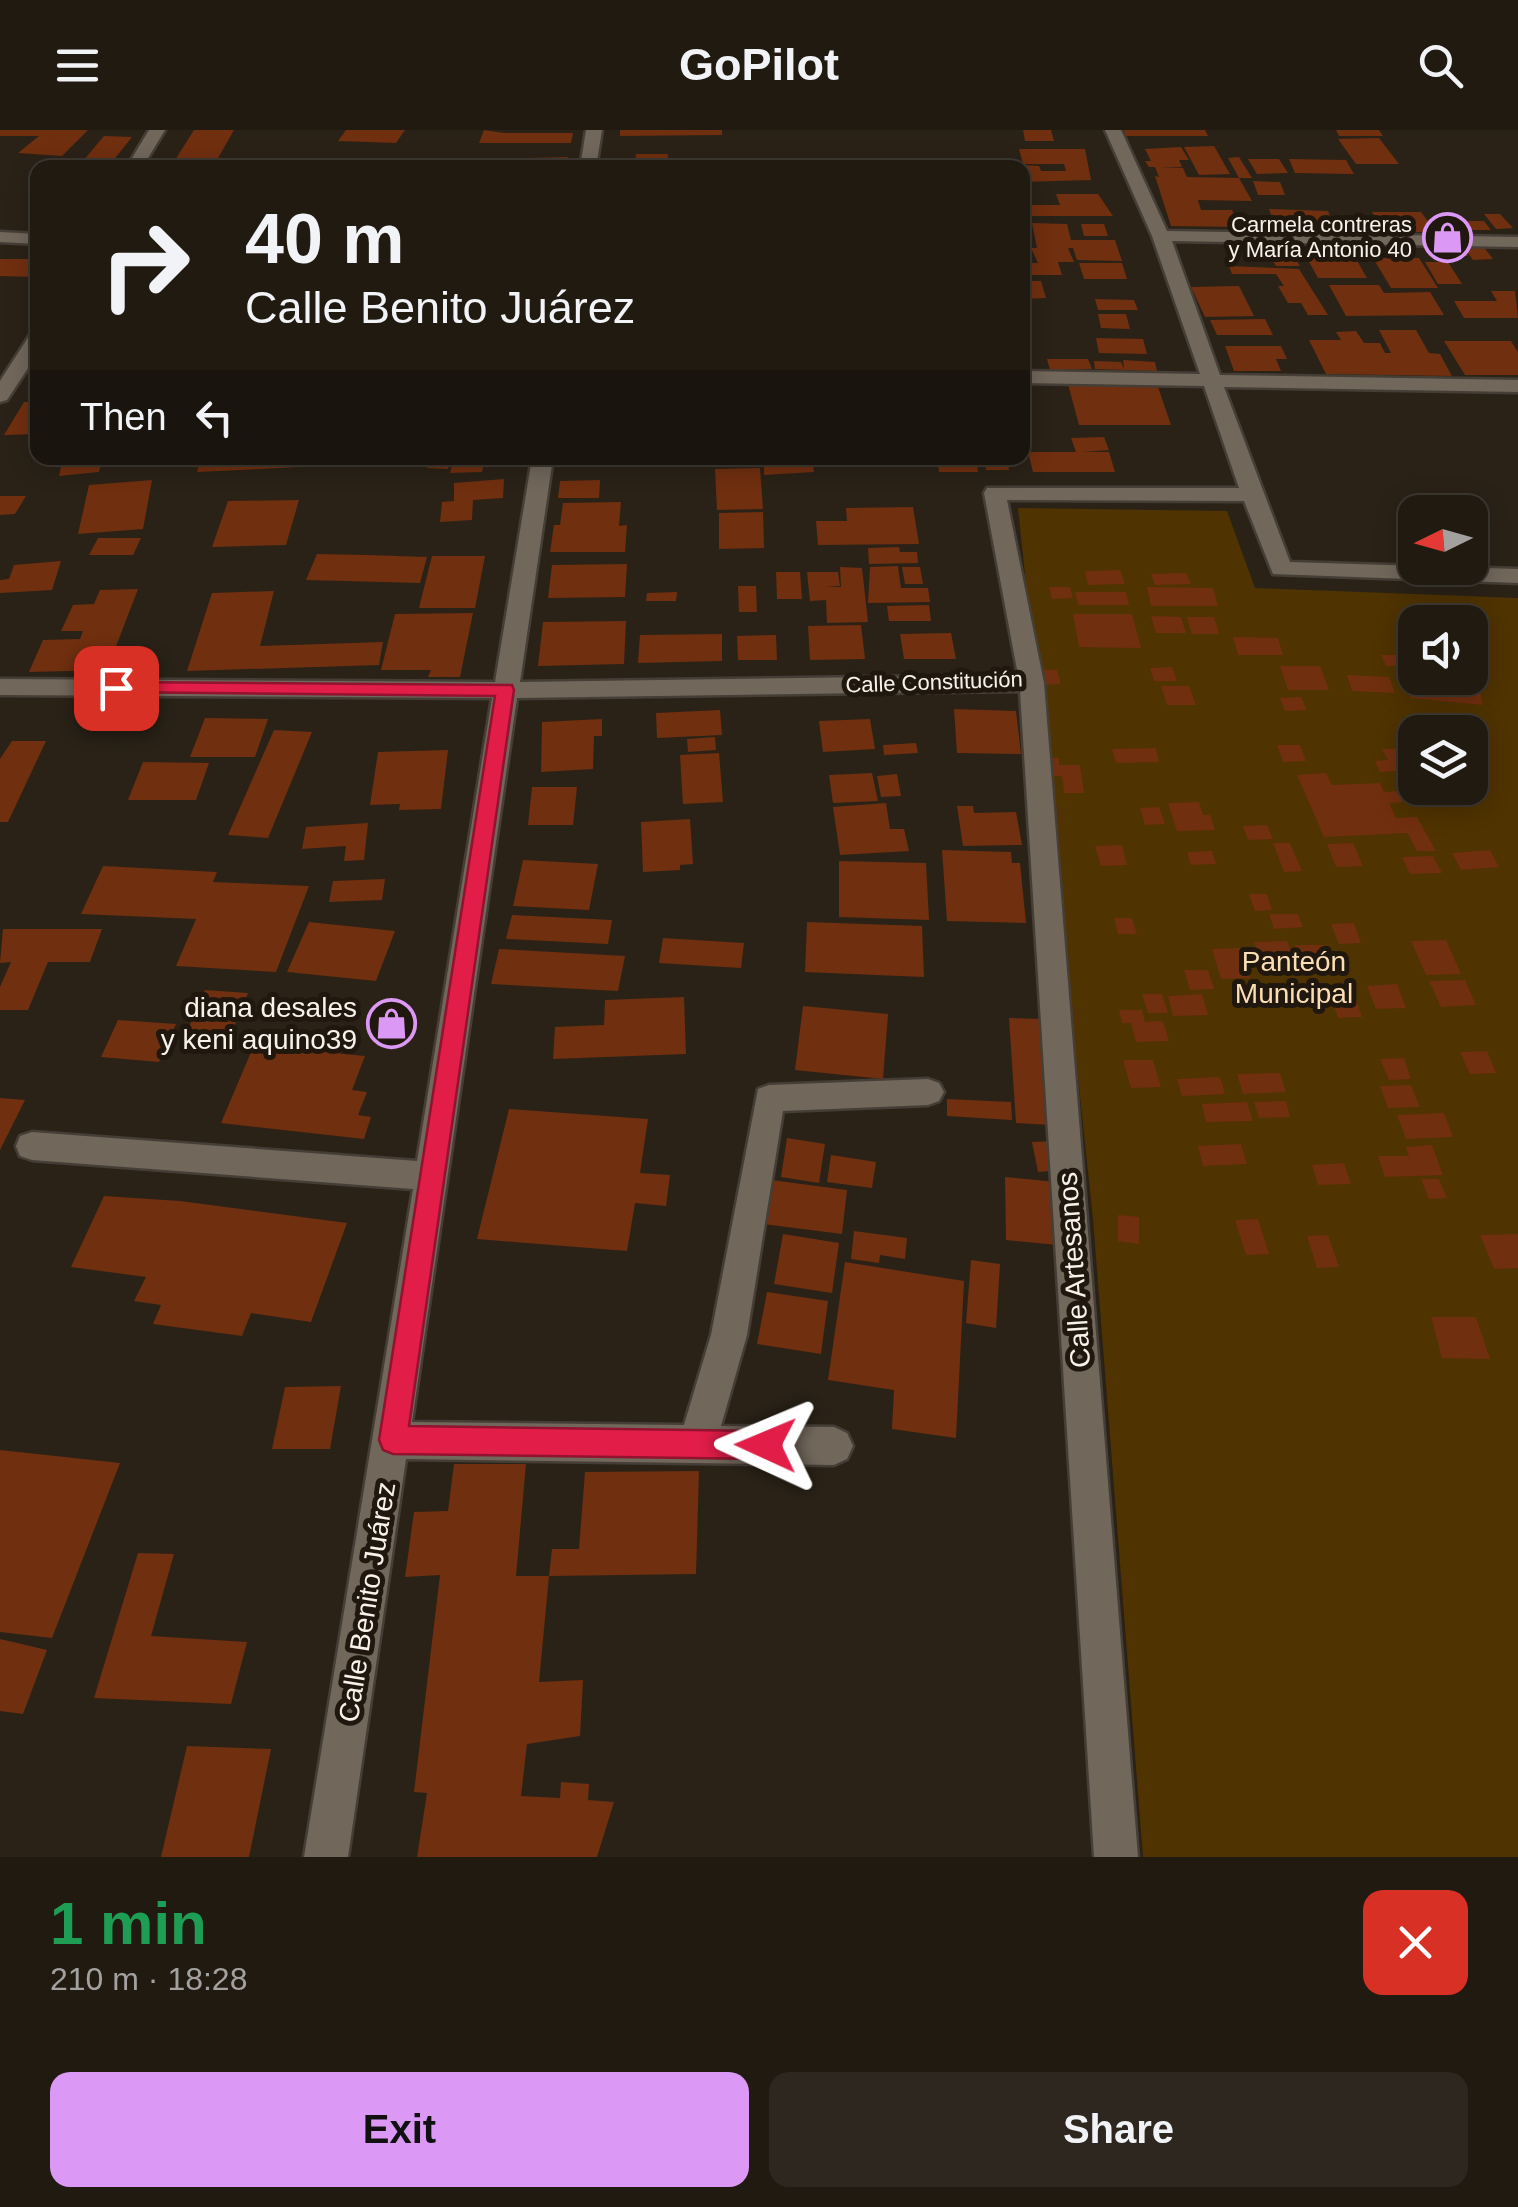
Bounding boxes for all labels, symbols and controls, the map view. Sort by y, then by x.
icon: menu [50,38,105,93]
icon: search [1413,38,1468,93]
text: GoPilot [679,39,839,90]
icon: right [80,200,210,330]
text: 40 m [245,200,405,278]
shop icon: Carmela contreras y María Antonio 40 [1421,211,1473,263]
place label: Carmela contreras y María Antonio 40 [1229,212,1412,262]
text: Calle Benito Juárez [245,282,635,333]
icon: left [187,390,242,445]
text: Then [80,396,167,438]
north arrow [1398,495,1488,585]
map controls [1398,495,1488,805]
button: sound [1398,605,1488,695]
pin [74,646,159,731]
icon: arrive [89,661,144,716]
street label: Calle Constitución [845,666,1023,698]
button: layers [1398,715,1488,805]
park label: Panteón Municipal [1235,946,1353,1009]
place label: diana desales y keni aquino39 [161,992,357,1055]
shop icon: diana desales y keni aquino39 [366,997,418,1049]
street label: Calle Artesanos [1052,1171,1096,1369]
position arrow [714,1393,818,1497]
street label: Calle Benito Juárez [333,1480,401,1724]
text: 1 min [50,1890,207,1957]
button: close [1363,1890,1468,1995]
text: 210 m · 18:28 [50,1961,247,1997]
button: Exit [50,2072,749,2187]
button: Share [769,2072,1468,2187]

